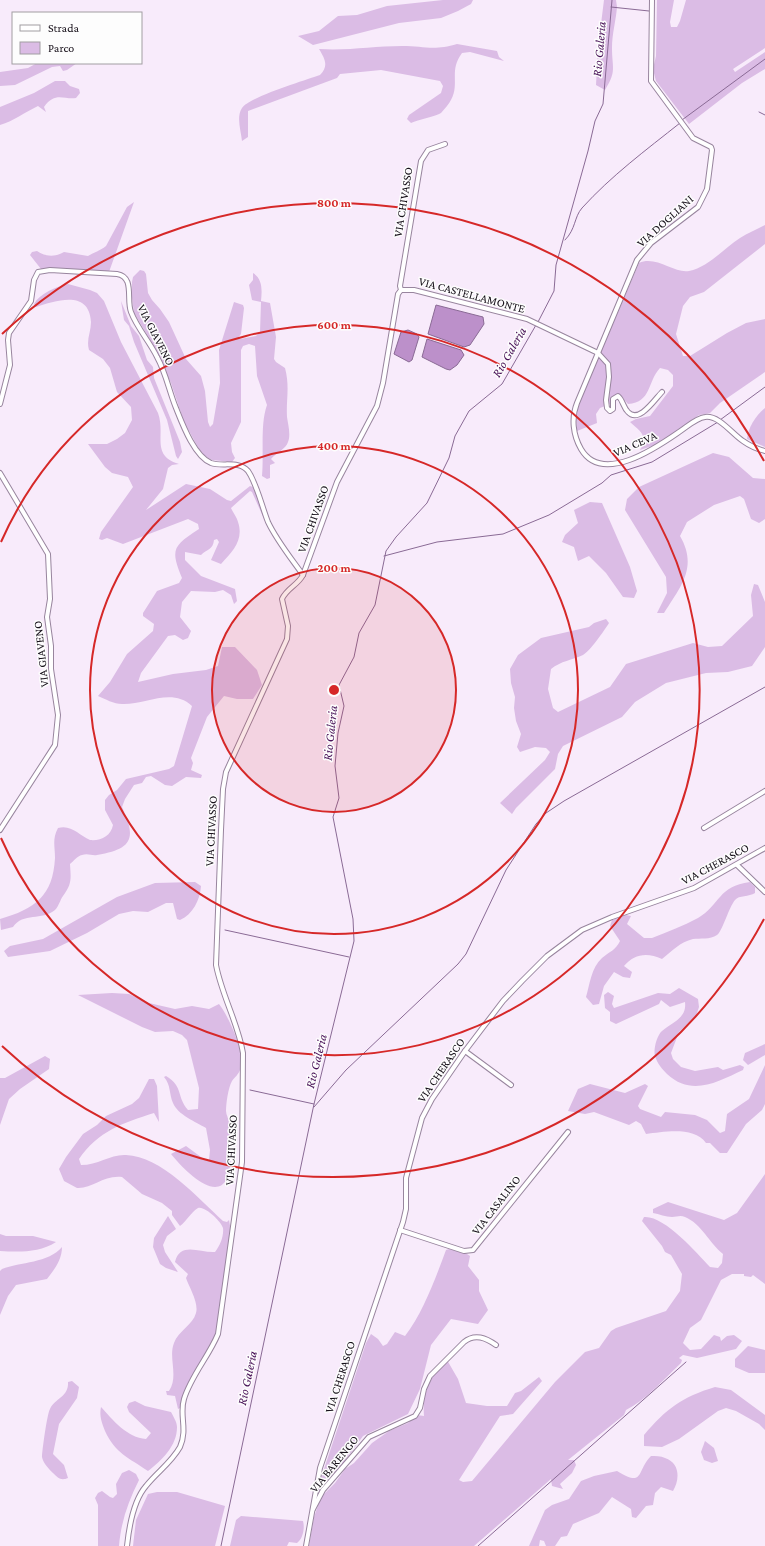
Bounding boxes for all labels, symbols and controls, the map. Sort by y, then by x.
legend [12,12,142,64]
text: Strada [48,21,79,35]
water label: Rio Galeria [589,21,609,77]
text: Parco [48,41,74,55]
street label: VIA CHIVASSO [391,166,415,238]
street label: VIA DOGLIANI [634,192,696,250]
text: 800 m [317,196,352,210]
street label: VIA CASTELLAMONTE [417,274,527,316]
street label: VIA GIAVENO [135,302,177,368]
text: 600 m [317,318,352,332]
water label: Rio Galeria [489,324,529,380]
street label: VIA CEVA [611,428,659,460]
text: 400 m [317,439,352,453]
street label: VIA CHIVASSO [294,483,332,555]
text: 200 m [317,561,351,575]
street label: VIA GIAVENO [31,620,51,688]
centre of rings [327,683,341,697]
water label: Rio Galeria [320,705,340,761]
street label: VIA CHIVASSO [202,795,220,867]
street label: VIA CHERASCO [679,840,751,888]
water label: Rio Galeria [302,1032,330,1090]
street label: VIA CHERASCO [414,1035,468,1105]
street label: VIA CHIVASSO [222,1114,240,1186]
street label: VIA CASALINO [469,1173,523,1237]
street label: VIA CHERASCO [322,1339,358,1415]
water label: Rio Galeria [234,1349,260,1407]
street label: VIA BARENGO [307,1433,361,1495]

